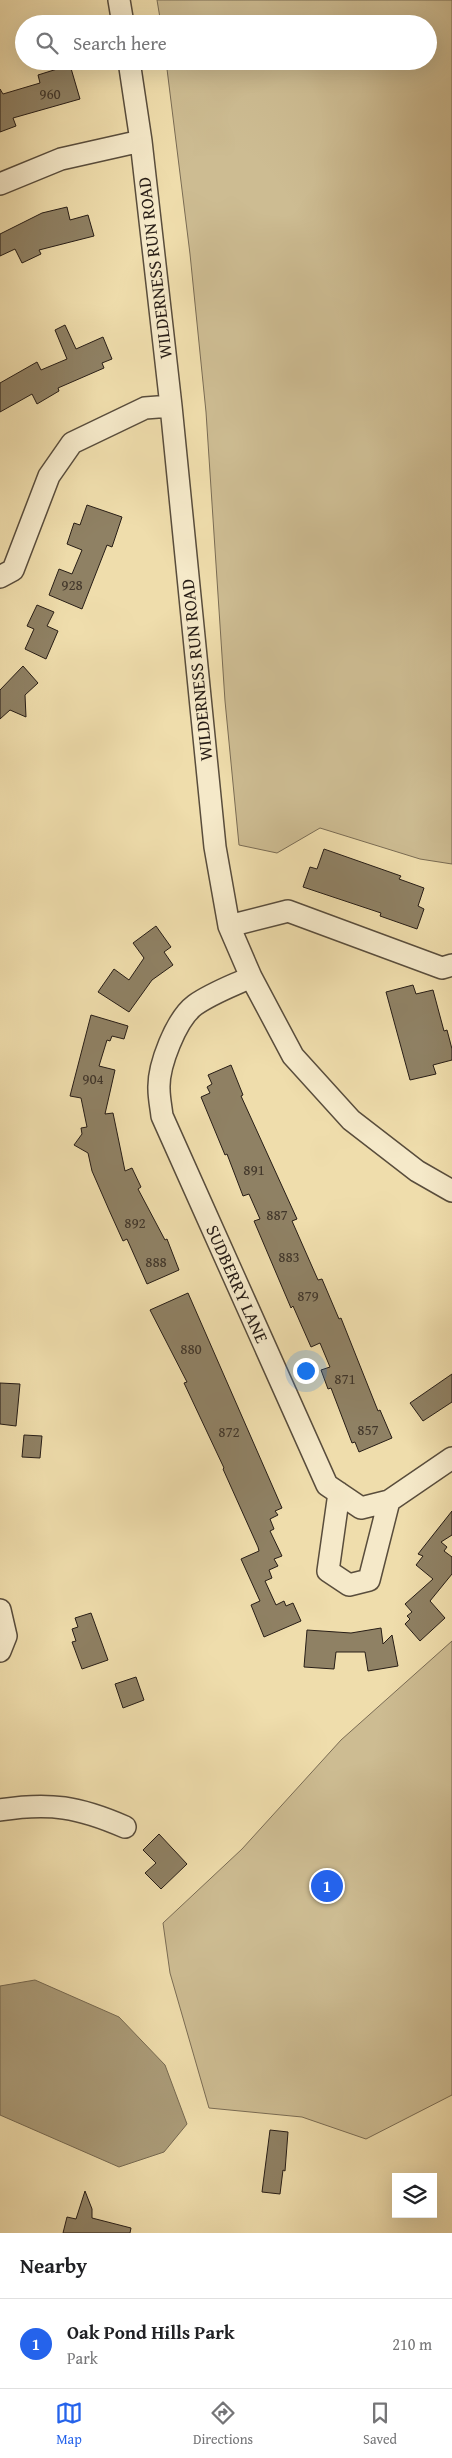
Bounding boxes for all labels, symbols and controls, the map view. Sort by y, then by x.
search box [15,15,437,70]
icon: search [33,29,61,57]
text: Search here [73,29,167,57]
house number: 960 [39,83,61,104]
street label: WILDERNESS RUN ROAD [130,176,179,361]
house number: 928 [61,574,83,595]
street label: WILDERNESS RUN ROAD [174,578,219,762]
house number: 904 [82,1068,104,1089]
house number: 891 [243,1159,265,1180]
house number: 887 [266,1204,288,1225]
house number: 892 [124,1212,146,1233]
street label: SUDBERRY LANE [199,1220,276,1347]
house number: 883 [278,1246,300,1267]
house number: 888 [145,1251,167,1272]
house number: 879 [297,1285,319,1306]
house number: 880 [180,1338,202,1359]
your location [293,1358,319,1384]
house number: 871 [334,1368,356,1389]
house number: 857 [357,1419,379,1440]
house number: 872 [218,1421,240,1442]
pin: 1 [311,1867,343,1905]
map controls [392,2173,437,2218]
button: layers [392,2173,437,2218]
text: Nearby [20,2250,87,2281]
text: Oak Pond Hills Park [67,2318,235,2346]
text: 1 [32,2332,40,2356]
text: 210 m [392,2332,432,2356]
text: Park [67,2346,98,2370]
tab: Map [55,2399,83,2449]
tab: Directions [193,2399,253,2449]
tab: Saved [363,2399,397,2449]

